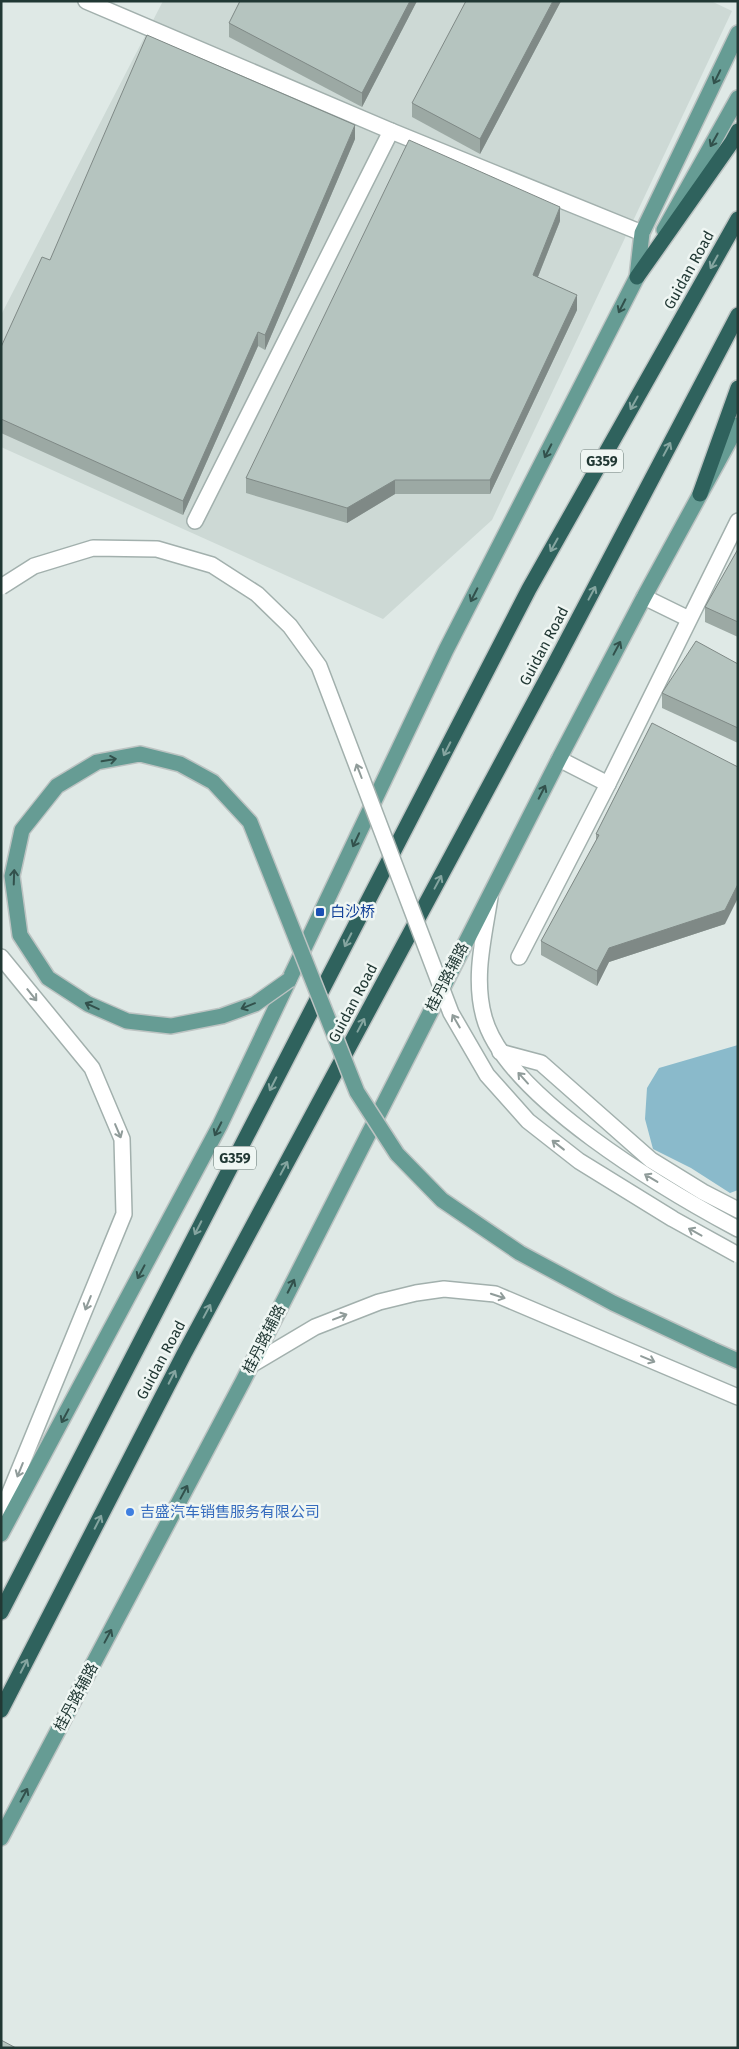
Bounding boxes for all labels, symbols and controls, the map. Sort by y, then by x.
one-way arrow [712,69,721,84]
one-way arrow [709,133,719,148]
street label: Guidan Road [660,228,718,312]
one-way arrow [709,254,719,269]
one-way arrow [617,298,626,313]
one-way arrow [629,396,639,411]
one-way arrow [663,442,672,457]
one-way arrow [543,443,553,458]
road number: G359 [581,450,623,472]
one-way arrow [549,537,559,552]
one-way arrow [588,586,597,601]
one-way arrow [469,587,478,602]
street label: Guidan Road [516,603,572,689]
one-way arrow [613,641,622,656]
one-way arrow [442,741,451,756]
one-way arrow [101,755,117,764]
one-way arrow [354,764,363,780]
one-way arrow [538,785,547,800]
one-way arrow [350,832,360,847]
one-way arrow [9,869,18,885]
one-way arrow [433,875,443,890]
place label: 白沙桥 [330,903,375,921]
marker: 白沙桥 [314,906,326,918]
one-way arrow [343,932,353,947]
street label: 桂丹路辅路 [422,939,472,1015]
street label: Guidan Road [325,960,381,1046]
one-way arrow [27,988,38,1001]
one-way arrow [85,1000,100,1010]
one-way arrow [241,1002,256,1011]
one-way arrow [450,1014,460,1028]
one-way arrow [357,1018,366,1033]
one-way arrow [517,1071,529,1084]
one-way arrow [268,1076,278,1091]
one-way arrow [213,1121,222,1136]
one-way arrow [114,1123,124,1138]
one-way arrow [552,1139,565,1150]
road number: G359 [214,1146,256,1170]
one-way arrow [280,1161,289,1176]
one-way arrow [644,1172,658,1182]
one-way arrow [193,1220,202,1235]
one-way arrow [689,1226,703,1236]
one-way arrow [136,1265,146,1279]
one-way arrow [287,1279,296,1294]
one-way arrow [490,1292,505,1301]
one-way arrow [82,1295,92,1310]
street label: 桂丹路辅路 [239,1301,289,1377]
one-way arrow [202,1304,212,1319]
one-way arrow [333,1312,348,1321]
street label: Guidan Road [133,1317,189,1403]
one-way arrow [640,1354,655,1364]
one-way arrow [168,1370,177,1385]
one-way arrow [60,1408,70,1423]
one-way arrow [14,1462,24,1477]
one-way arrow [179,1485,189,1500]
place label: 吉盛汽车销售服务有限公司 [140,1503,320,1521]
marker: 吉盛汽车销售服务有限公司 [124,1506,136,1518]
one-way arrow [93,1514,103,1529]
one-way arrow [104,1629,113,1644]
one-way arrow [20,1659,29,1674]
street label: 桂丹路辅路 [50,1660,102,1734]
one-way arrow [20,1788,29,1803]

